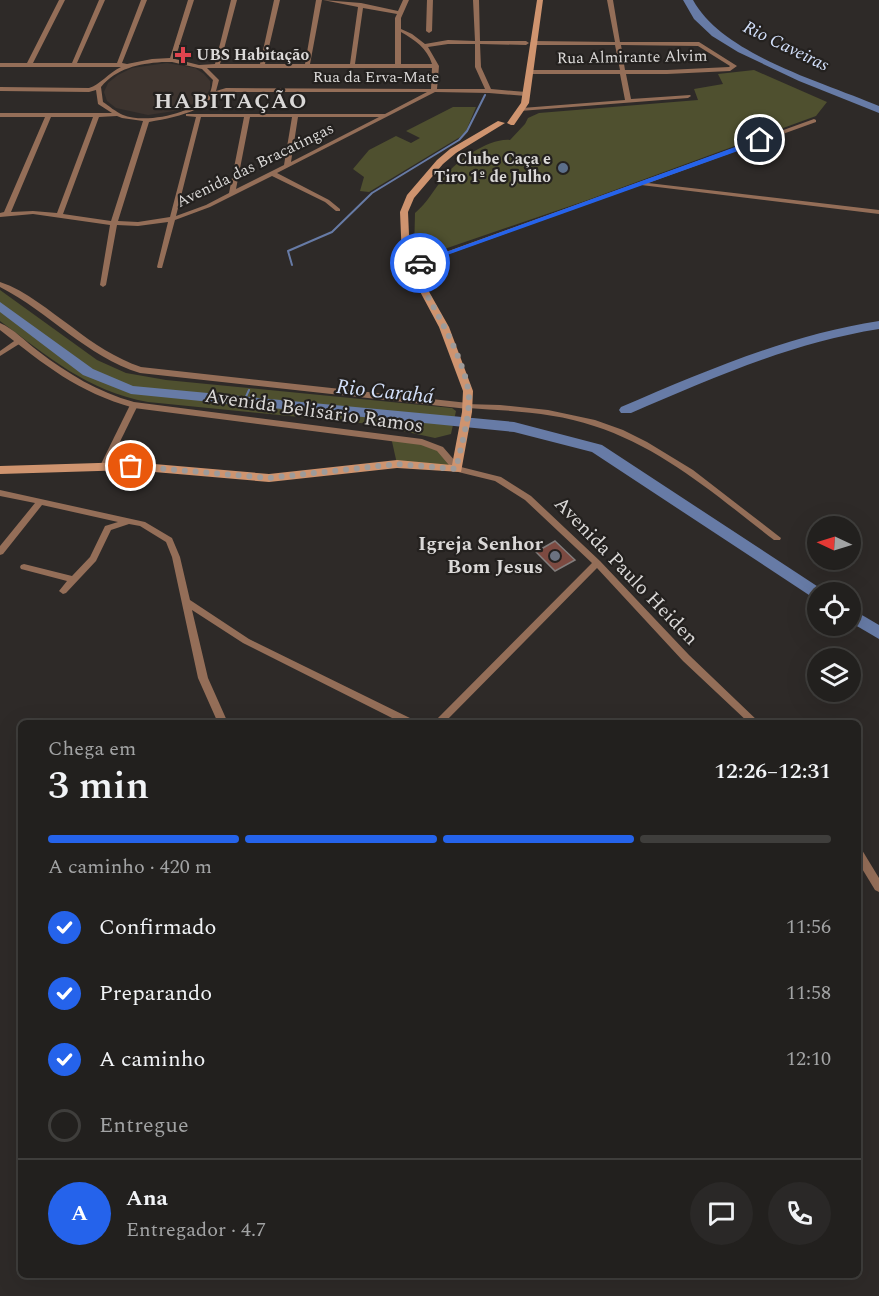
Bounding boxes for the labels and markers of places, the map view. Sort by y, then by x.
place label: UBS Habitação [196,43,309,67]
marker: UBS Habitação [174,46,192,64]
pin [734,114,785,165]
place label: Clube Caça e Tiro 1º de Julho [434,147,551,189]
marker: Clube Caça e Tiro 1º de Julho [556,161,570,175]
pin [105,440,156,491]
place label: Igreja Senhor Bom Jesus [418,529,543,582]
marker: Igreja Senhor Bom Jesus [548,549,562,563]

